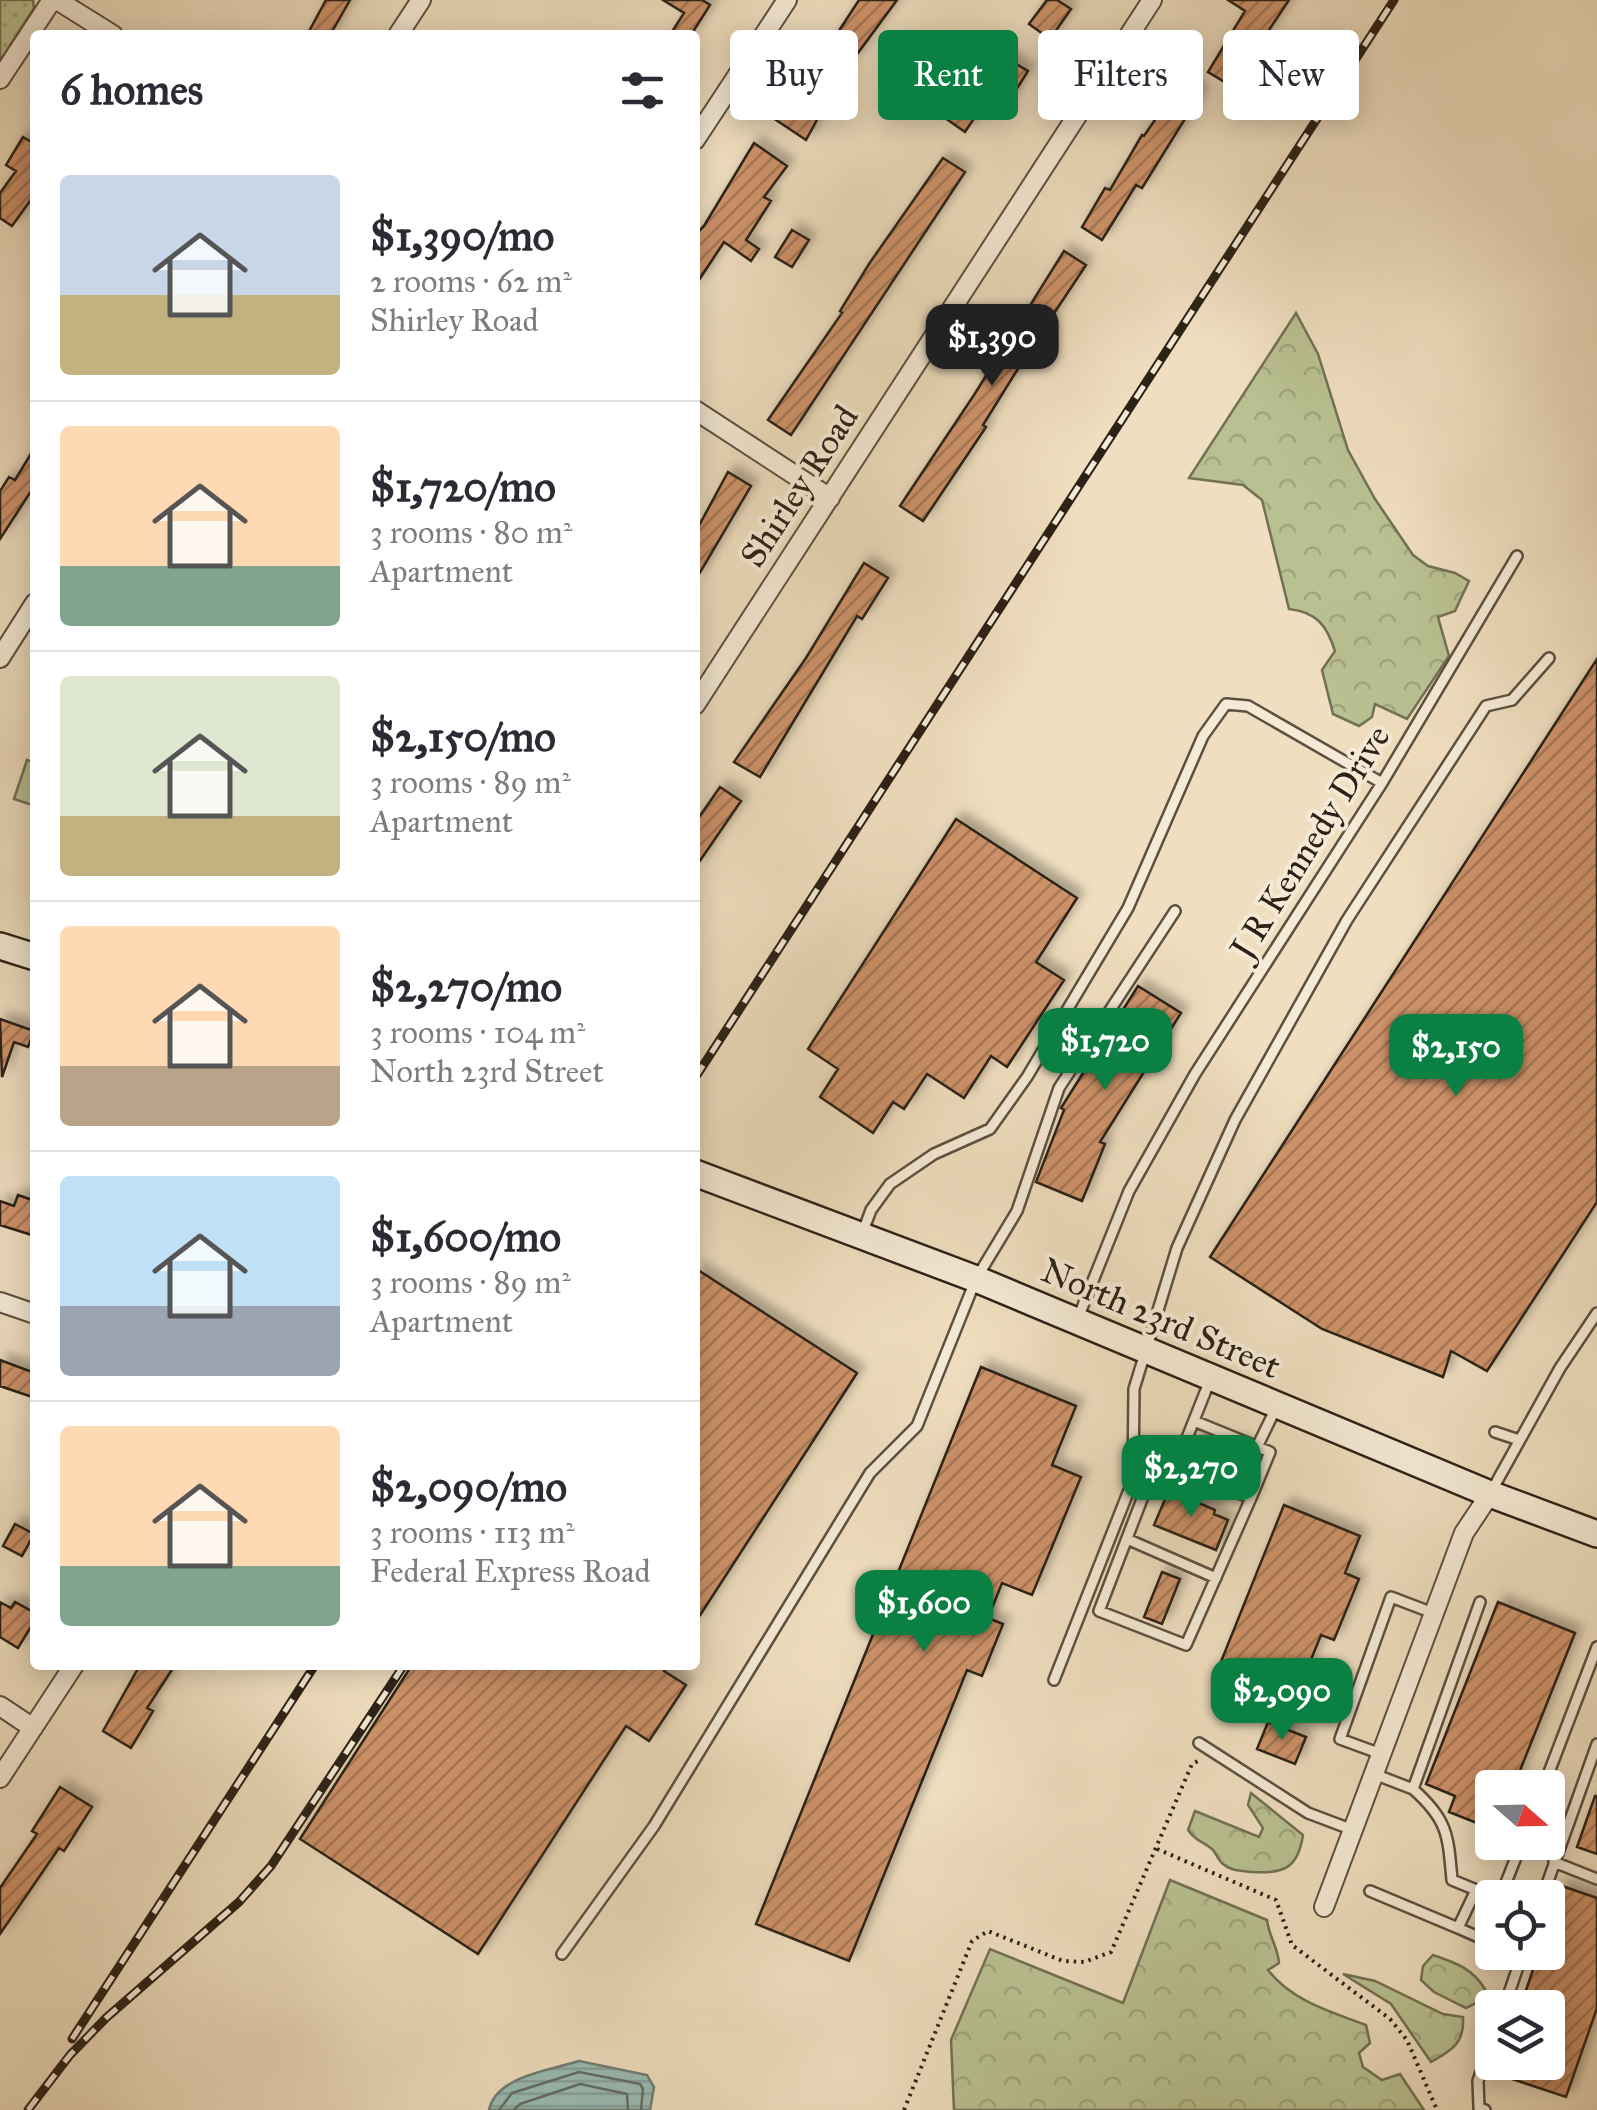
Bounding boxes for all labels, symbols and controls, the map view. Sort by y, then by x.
chip: Buy [730,30,858,120]
chip: Rent [878,30,1018,120]
chip: Filters [1038,30,1203,120]
chip: New [1223,30,1359,120]
icon: filters [615,63,670,118]
text: 6 homes [60,64,203,116]
text: $1,390/mo [370,210,554,262]
icon: home [140,215,260,335]
text: 2 rooms · 62 m² [370,262,572,301]
text: Shirley Road [370,301,539,340]
pin: $1,390 [911,304,1073,389]
text: $1,390 [948,317,1036,356]
street label: Shirley Road [731,397,868,575]
text: $1,720/mo [370,461,556,513]
icon: home [140,466,260,586]
text: 3 rooms · 80 m² [370,513,572,552]
text: Apartment [370,552,513,591]
text: $2,150/mo [370,711,556,763]
icon: home [140,716,260,836]
street label: J R Kennedy Drive [1219,717,1400,970]
text: 3 rooms · 89 m² [370,763,571,802]
text: Apartment [370,802,513,841]
text: $2,270/mo [370,961,562,1013]
icon: home [140,966,260,1086]
pin: $1,720 [1024,1008,1186,1093]
text: 3 rooms · 104 m² [370,1013,586,1052]
pin: $2,150 [1375,1014,1537,1099]
text: $1,720 [1060,1021,1150,1060]
text: $2,150 [1411,1027,1501,1066]
text: North 23rd Street [370,1052,604,1091]
text: $1,600/mo [370,1211,561,1263]
icon: home [140,1216,260,1336]
street label: North 23rd Street [1035,1249,1287,1388]
text: 3 rooms · 89 m² [370,1263,571,1302]
text: Apartment [370,1302,513,1341]
pin: $2,270 [1110,1435,1272,1520]
text: $2,270 [1144,1448,1238,1487]
text: $2,090/mo [370,1461,567,1513]
icon: home [140,1466,260,1586]
text: 3 rooms · 113 m² [370,1513,575,1552]
text: Federal Express Road [370,1552,651,1591]
pin: $1,600 [843,1570,1005,1655]
text: $1,600 [877,1583,971,1622]
pin: $2,090 [1201,1658,1363,1743]
text: $2,090 [1233,1671,1331,1710]
north arrow [1475,1770,1565,1860]
map controls [1475,1770,1565,2080]
button: locate [1475,1880,1565,1970]
button: layers [1475,1990,1565,2080]

